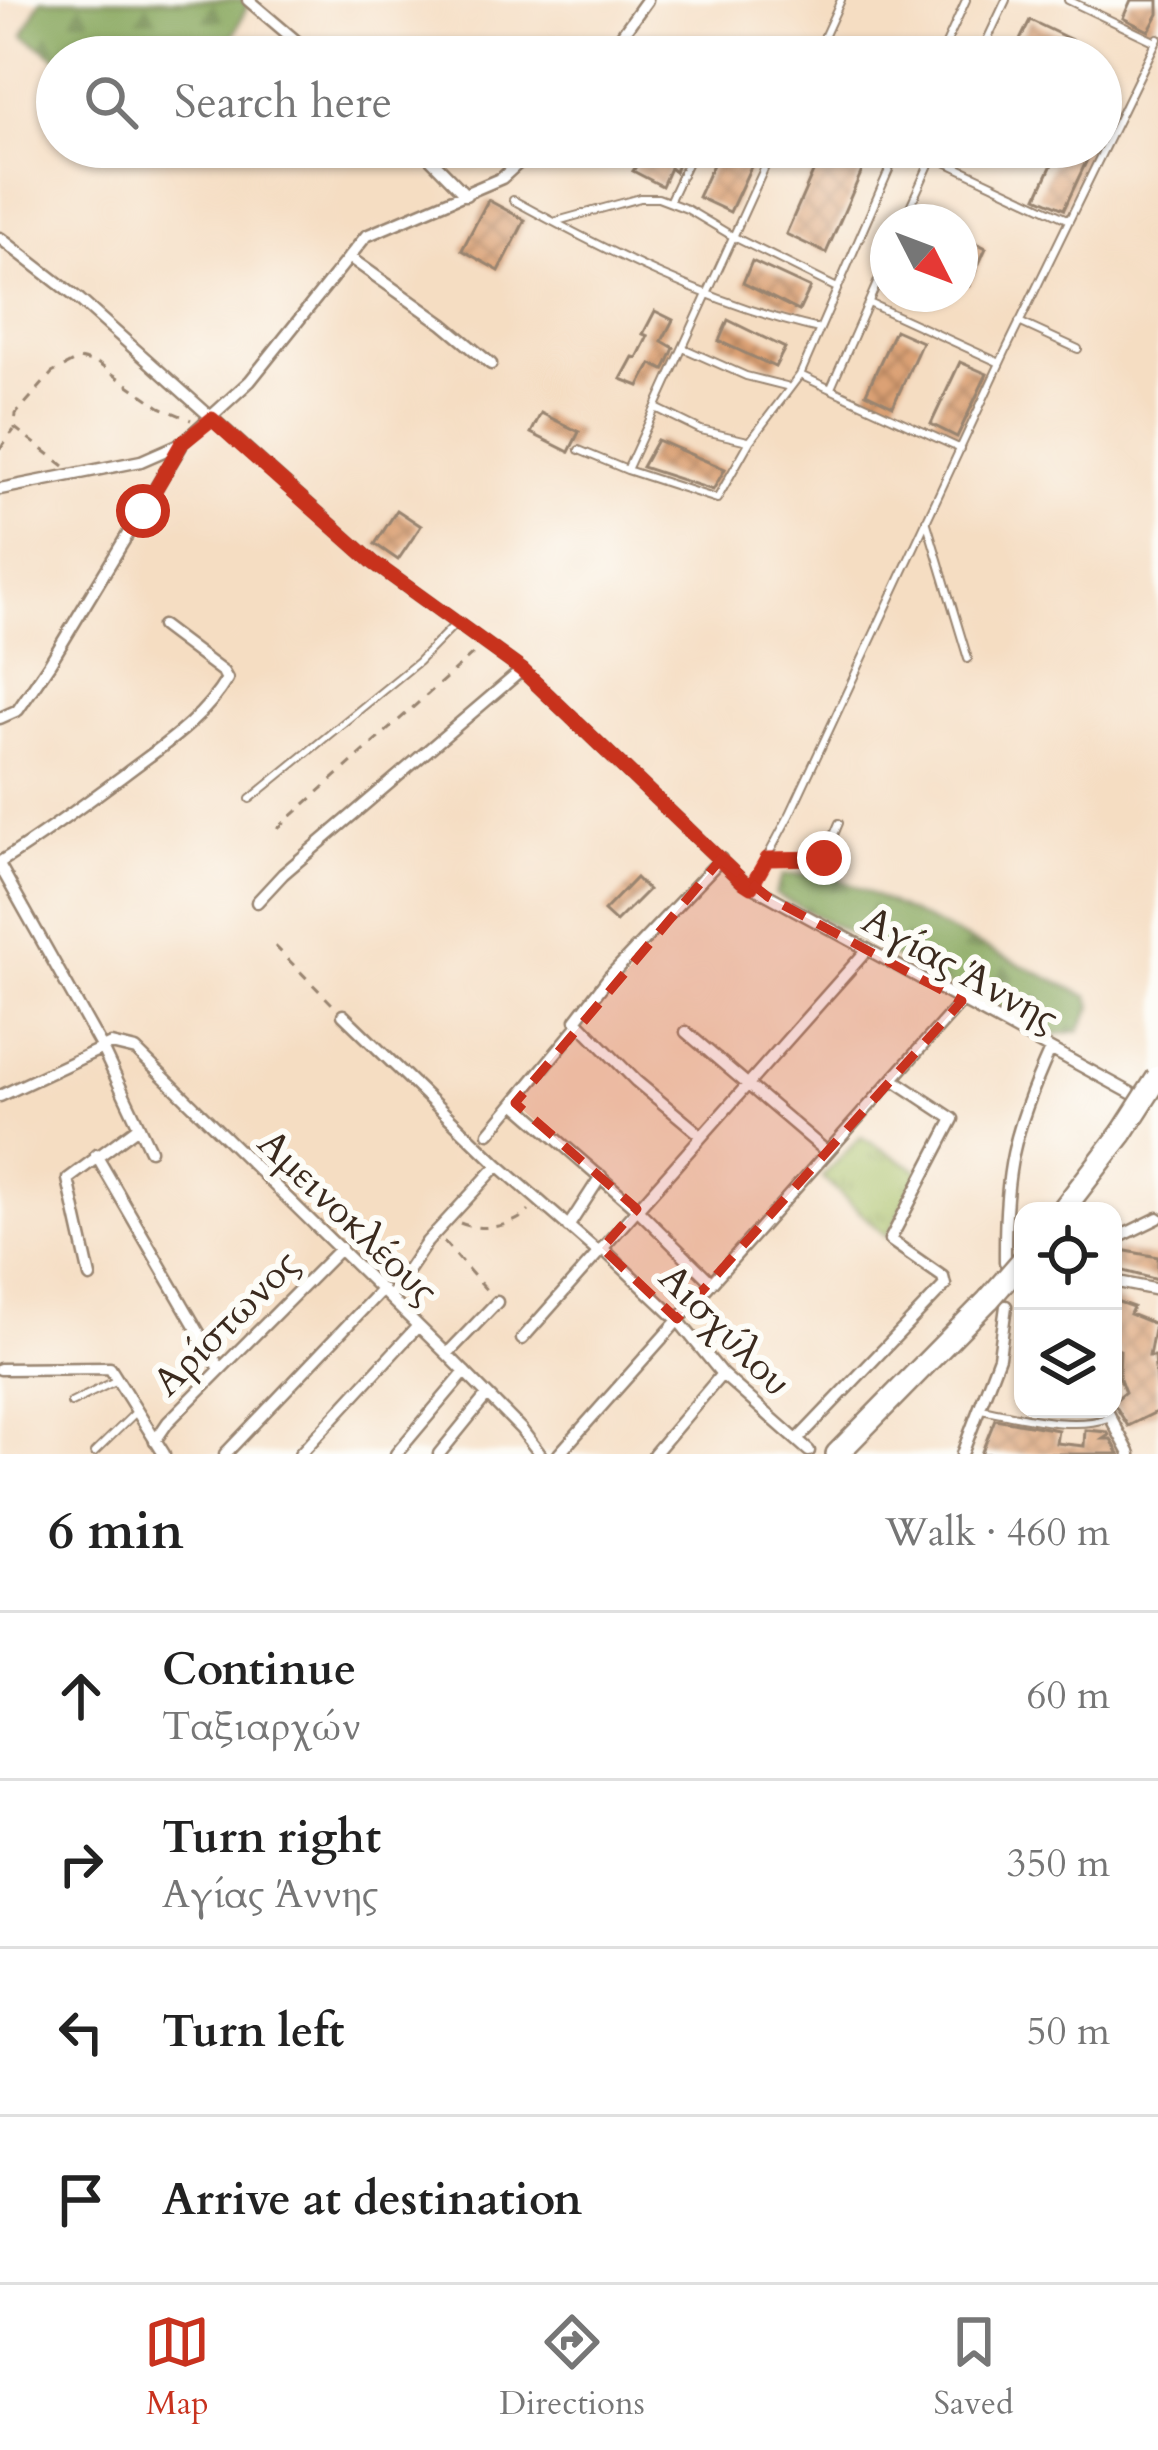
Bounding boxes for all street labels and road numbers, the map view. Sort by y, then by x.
street label: Αγίας Άννης [853,894,1068,1045]
street label: Αμεινοκλέους [246,1117,450,1317]
street label: Αρίστωνος [141,1238,311,1408]
street label: Αισχύλου [647,1252,803,1408]

